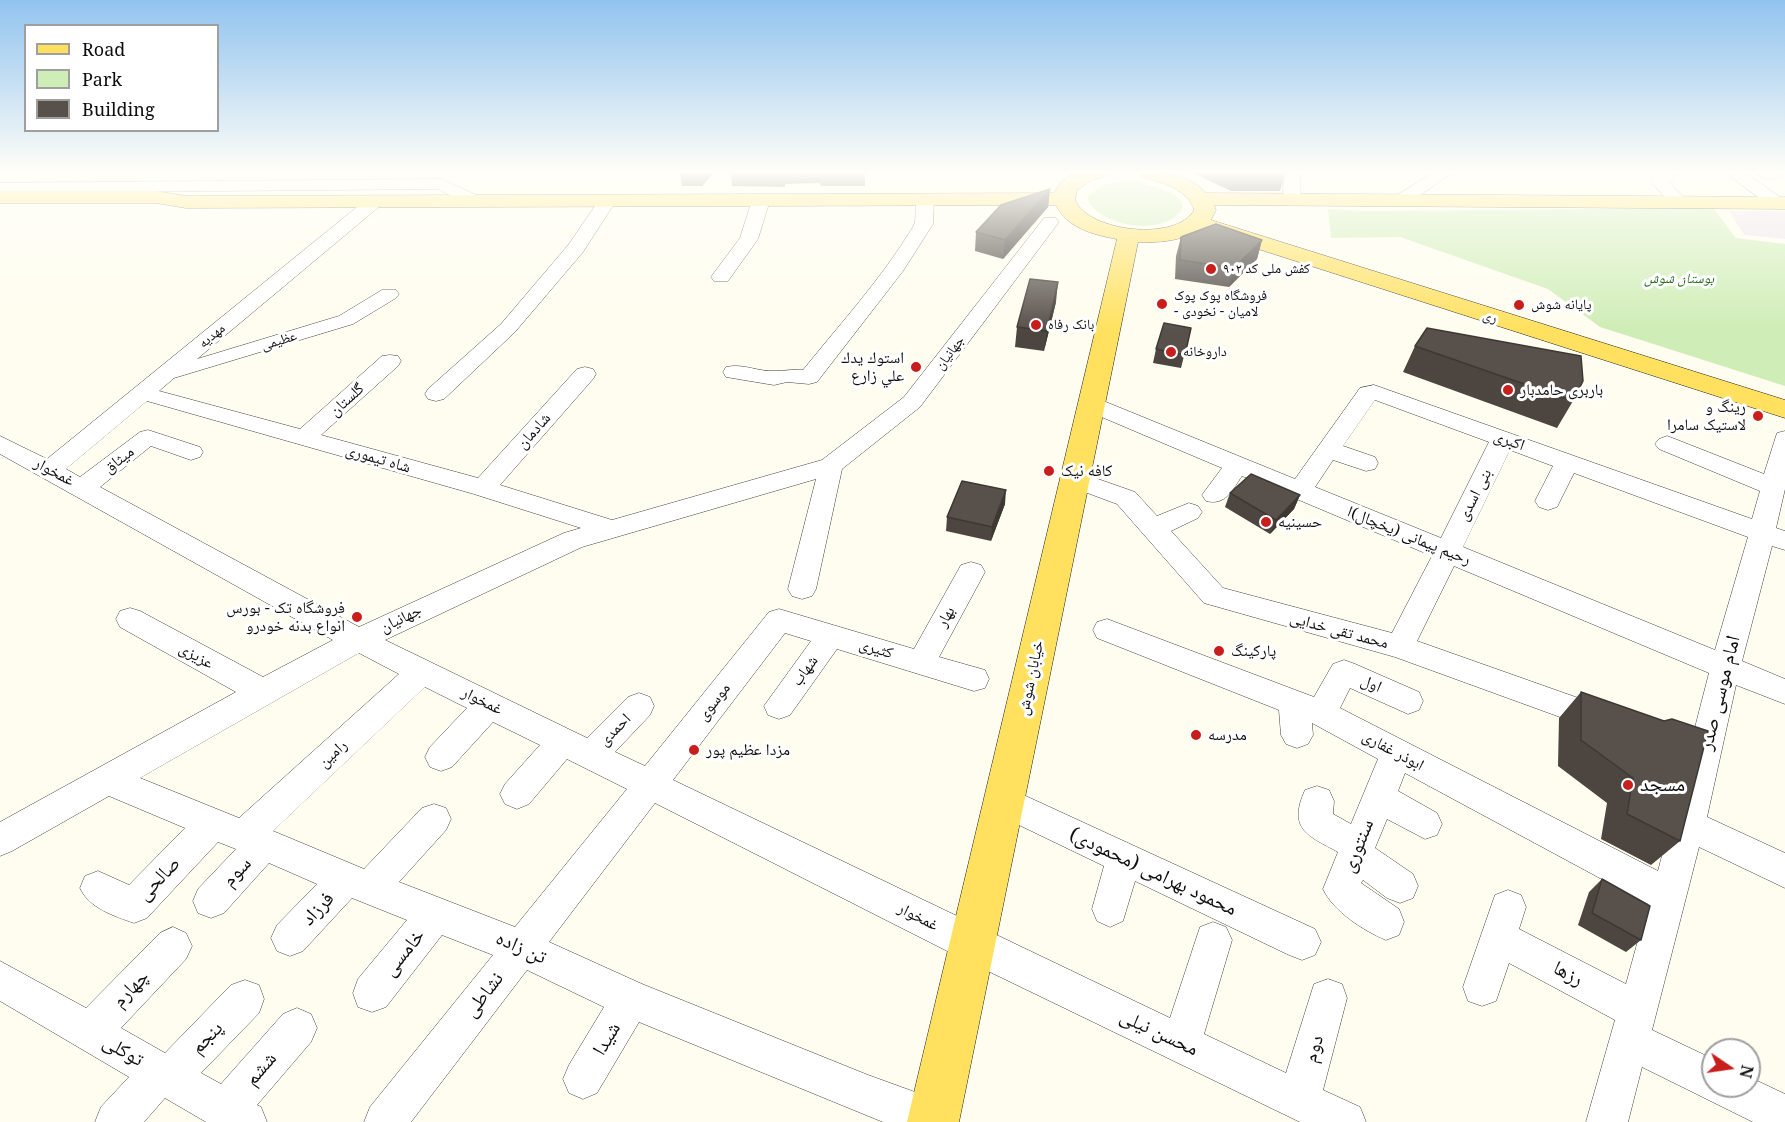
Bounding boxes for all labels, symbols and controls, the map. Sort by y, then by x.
legend [24,24,219,132]
text: Road [82,37,125,61]
text: Park [82,67,122,91]
text: Building [82,97,155,121]
place label: کفش ملی کد ۹۰۲ [1223,261,1310,277]
marker: کفش ملی کد ۹۰۲ [1204,262,1218,276]
park label: بوستان شوش [1644,271,1714,287]
place label: فروشگاه پوک پوک - لاميان - نخودی [1174,288,1267,320]
marker: فروشگاه پوک پوک - لاميان - نخودی [1155,297,1169,311]
place label: پایانه شوش [1531,297,1591,313]
marker: پایانه شوش [1512,298,1526,312]
street label: ری [1481,307,1499,327]
place label: بانک رفاه [1048,317,1094,333]
marker: بانک رفاه [1029,318,1043,332]
street label: مهدیه [195,320,229,352]
street label: عظیمی [259,328,299,354]
street label: جهانیان [932,333,968,373]
place label: داروخانه [1183,344,1227,360]
marker: داروخانه [1164,345,1178,359]
place label: استوك يدك علي زارع [841,348,904,386]
marker: استوك يدك علي زارع [909,360,923,374]
street label: گلستان [326,379,368,421]
place label: باربری حامدبار [1520,380,1603,400]
marker: باربری حامدبار [1501,383,1515,397]
place label: رینگ و لاستیک سامرا [1667,397,1746,435]
street label: شادمان [513,409,555,453]
marker: رینگ و لاستیک سامرا [1751,409,1765,423]
street label: اکبری [1491,427,1527,455]
street label: شاه تیموری [343,441,413,477]
street label: میثاق [100,442,138,478]
street label: غمخوار [31,453,77,491]
place label: کافه نیک [1061,461,1112,481]
marker: کافه نیک [1042,464,1056,478]
street label: بنی اسدی [1454,466,1496,524]
street label: رحیم پیمانی (یخچال)ا [1344,502,1474,570]
place label: حسینیه [1278,512,1322,532]
marker: حسینیه [1259,515,1273,529]
place label: فروشگاه تک - بورس انواع بدنه خودرو [226,598,345,636]
street label: جهانیان [377,601,425,637]
street label: بهار [933,603,959,631]
street label: محمد تقی خدایی [1288,609,1390,653]
marker: فروشگاه تک - بورس انواع بدنه خودرو [350,610,364,624]
street label: امام موسی صدر [1694,633,1746,753]
street label: کثیری [857,635,895,663]
street label: عزیزی [175,639,217,673]
street label: خیابان شوش [1014,639,1048,717]
place label: پارکینگ [1231,641,1276,661]
marker: پارکینگ [1212,644,1226,658]
street label: شهاب [788,652,822,690]
street label: اول [1358,671,1384,697]
street label: موسوی [693,679,735,725]
street label: غمخوار [459,683,505,719]
street label: احمدی [595,710,635,750]
place label: مدرسه [1208,725,1247,745]
street label: ابوذر غفاری [1359,727,1427,775]
marker: مدرسه [1189,728,1203,742]
street label: رامین [315,736,351,772]
place label: مزدا عظیم پور [706,740,790,760]
marker: مزدا عظیم پور [687,743,701,757]
place label: مسجد [1640,773,1685,797]
marker: مسجد [1621,778,1635,792]
street label: سنتوری [1336,816,1380,876]
street label: محمود بهرامی (محمودی) [1065,823,1241,921]
street label: صالحی [132,852,186,906]
street label: سوم [217,852,257,892]
street label: فرزاد [297,887,339,931]
street label: غمخوار [895,899,941,935]
street label: خامسی [378,925,430,981]
street label: تن زاده [492,926,550,970]
street label: رزها [1549,956,1587,992]
street label: چهارم [107,965,155,1013]
street label: نشاطی [459,968,509,1022]
street label: محسن نیلی [1116,1004,1202,1062]
street label: پنجم [186,1017,228,1059]
street label: شیدا [588,1018,626,1060]
street label: توکلی [98,1030,148,1072]
street label: دوم [1299,1033,1329,1065]
north arrow [1701,1038,1761,1098]
street label: ششم [240,1047,282,1091]
text: N [1734,1063,1759,1080]

